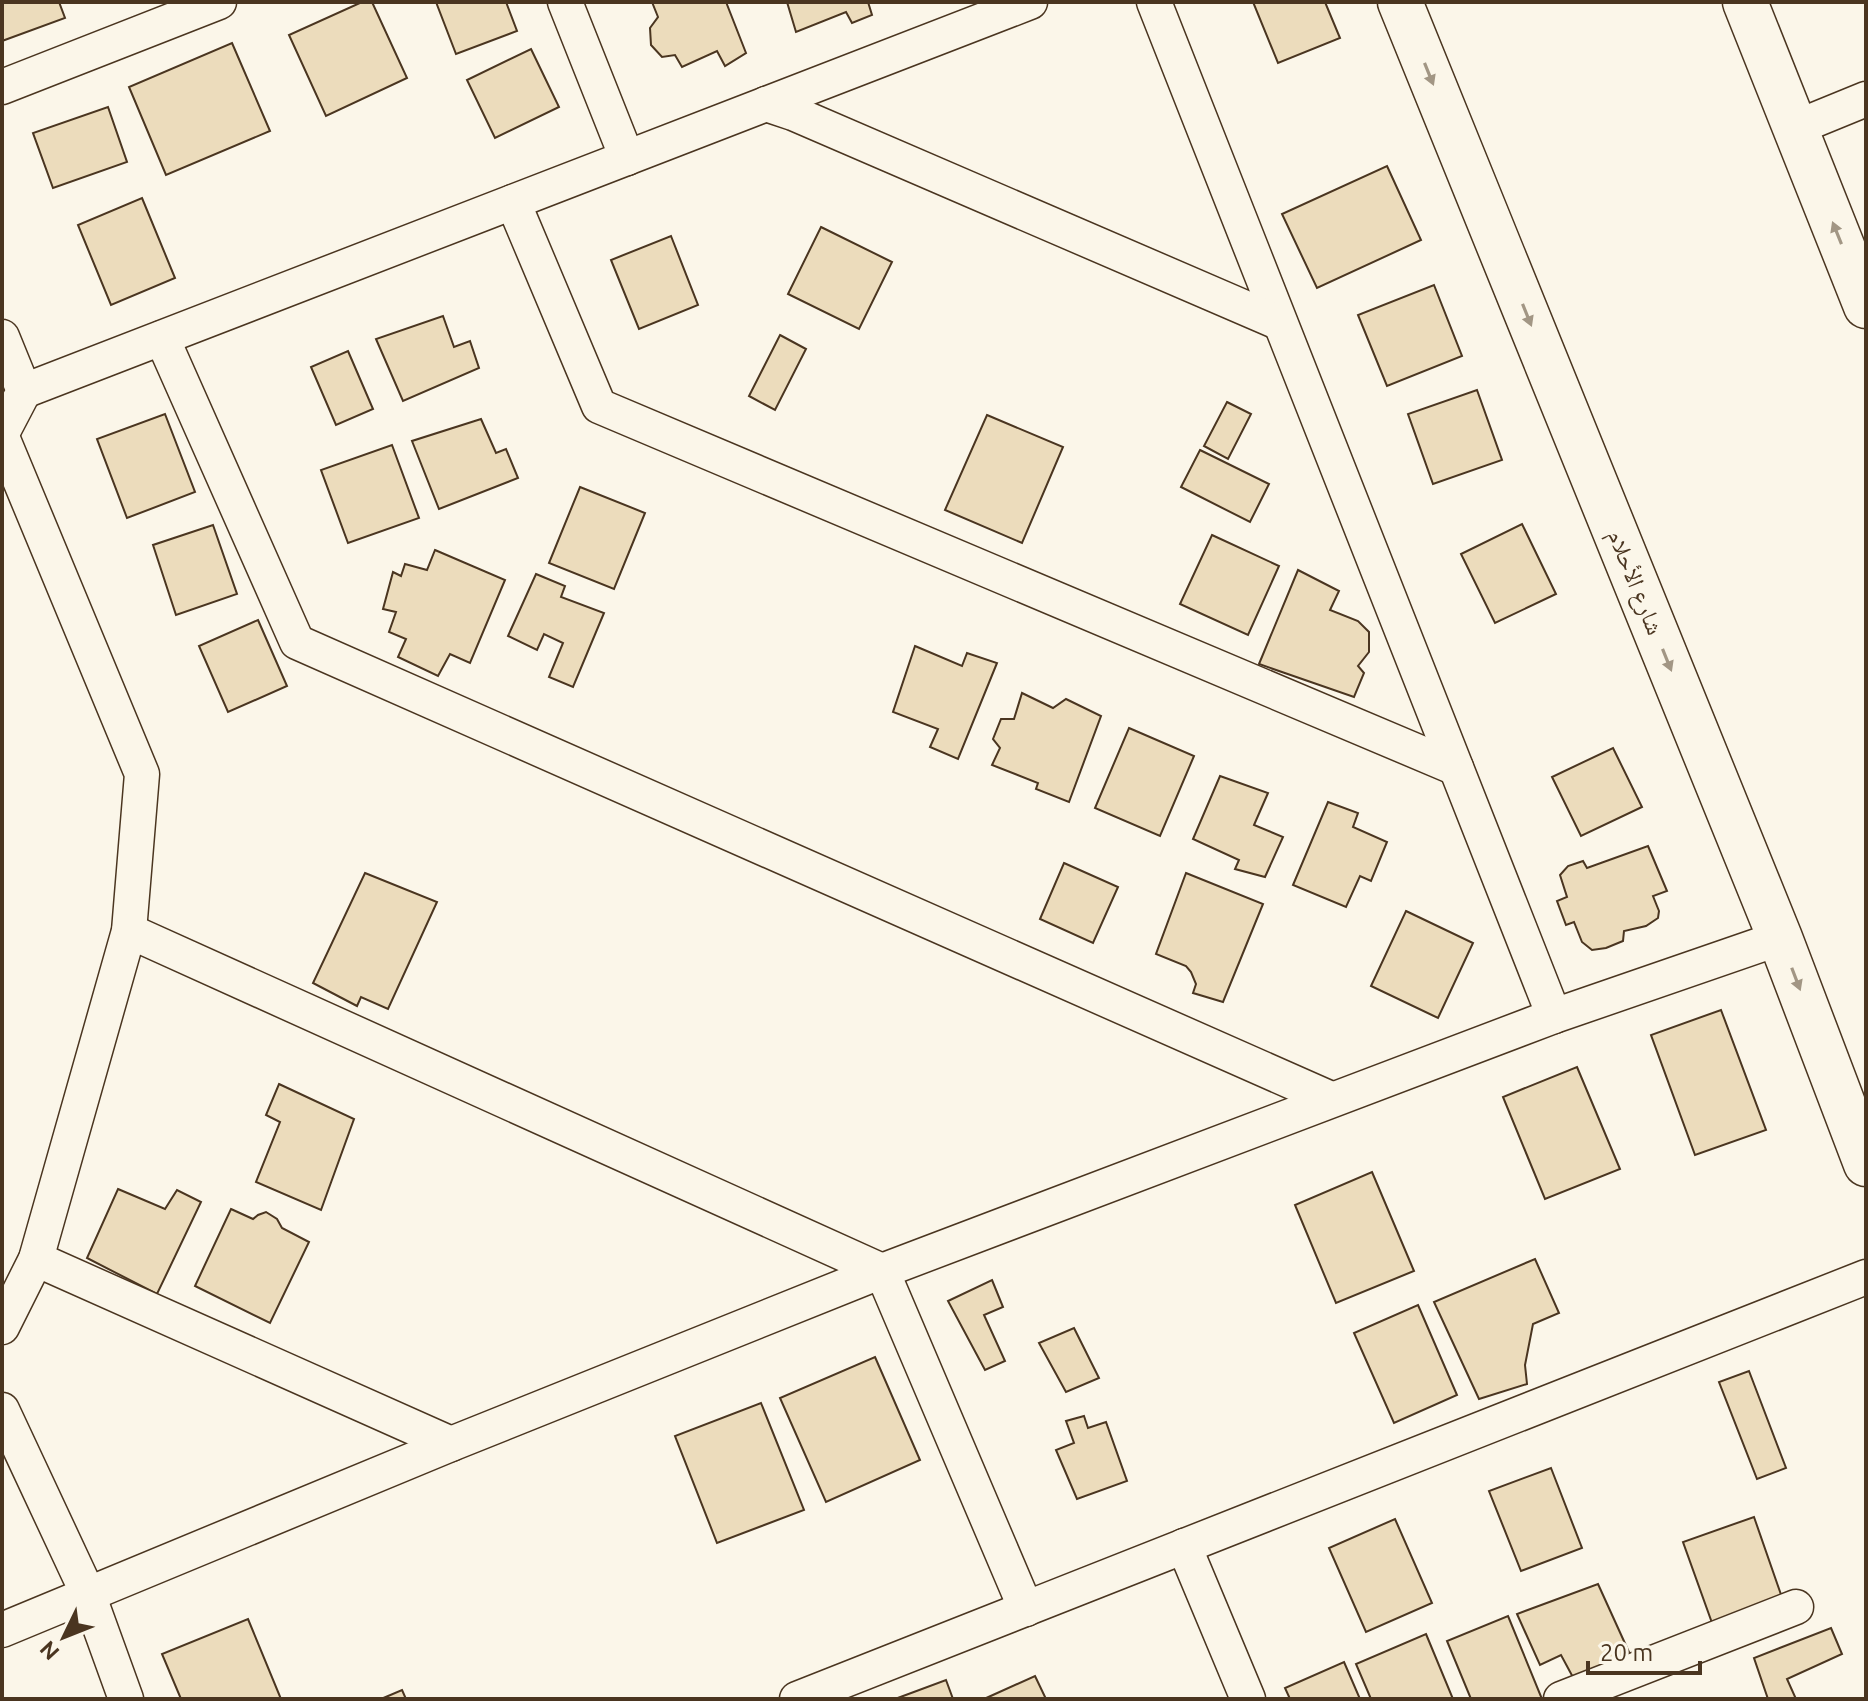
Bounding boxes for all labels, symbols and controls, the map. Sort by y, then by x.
one-way arrow [1423,62,1436,86]
one-way arrow [1830,221,1843,245]
one-way arrow [1521,303,1534,327]
street label: شارع الأحلام [1600,526,1669,640]
one-way arrow [1661,648,1674,672]
one-way arrow [1790,967,1803,991]
north arrow [24,1597,104,1677]
scale bar [1588,1625,1700,1675]
text: N [34,1636,64,1666]
text: 20 m [1600,1639,1653,1666]

